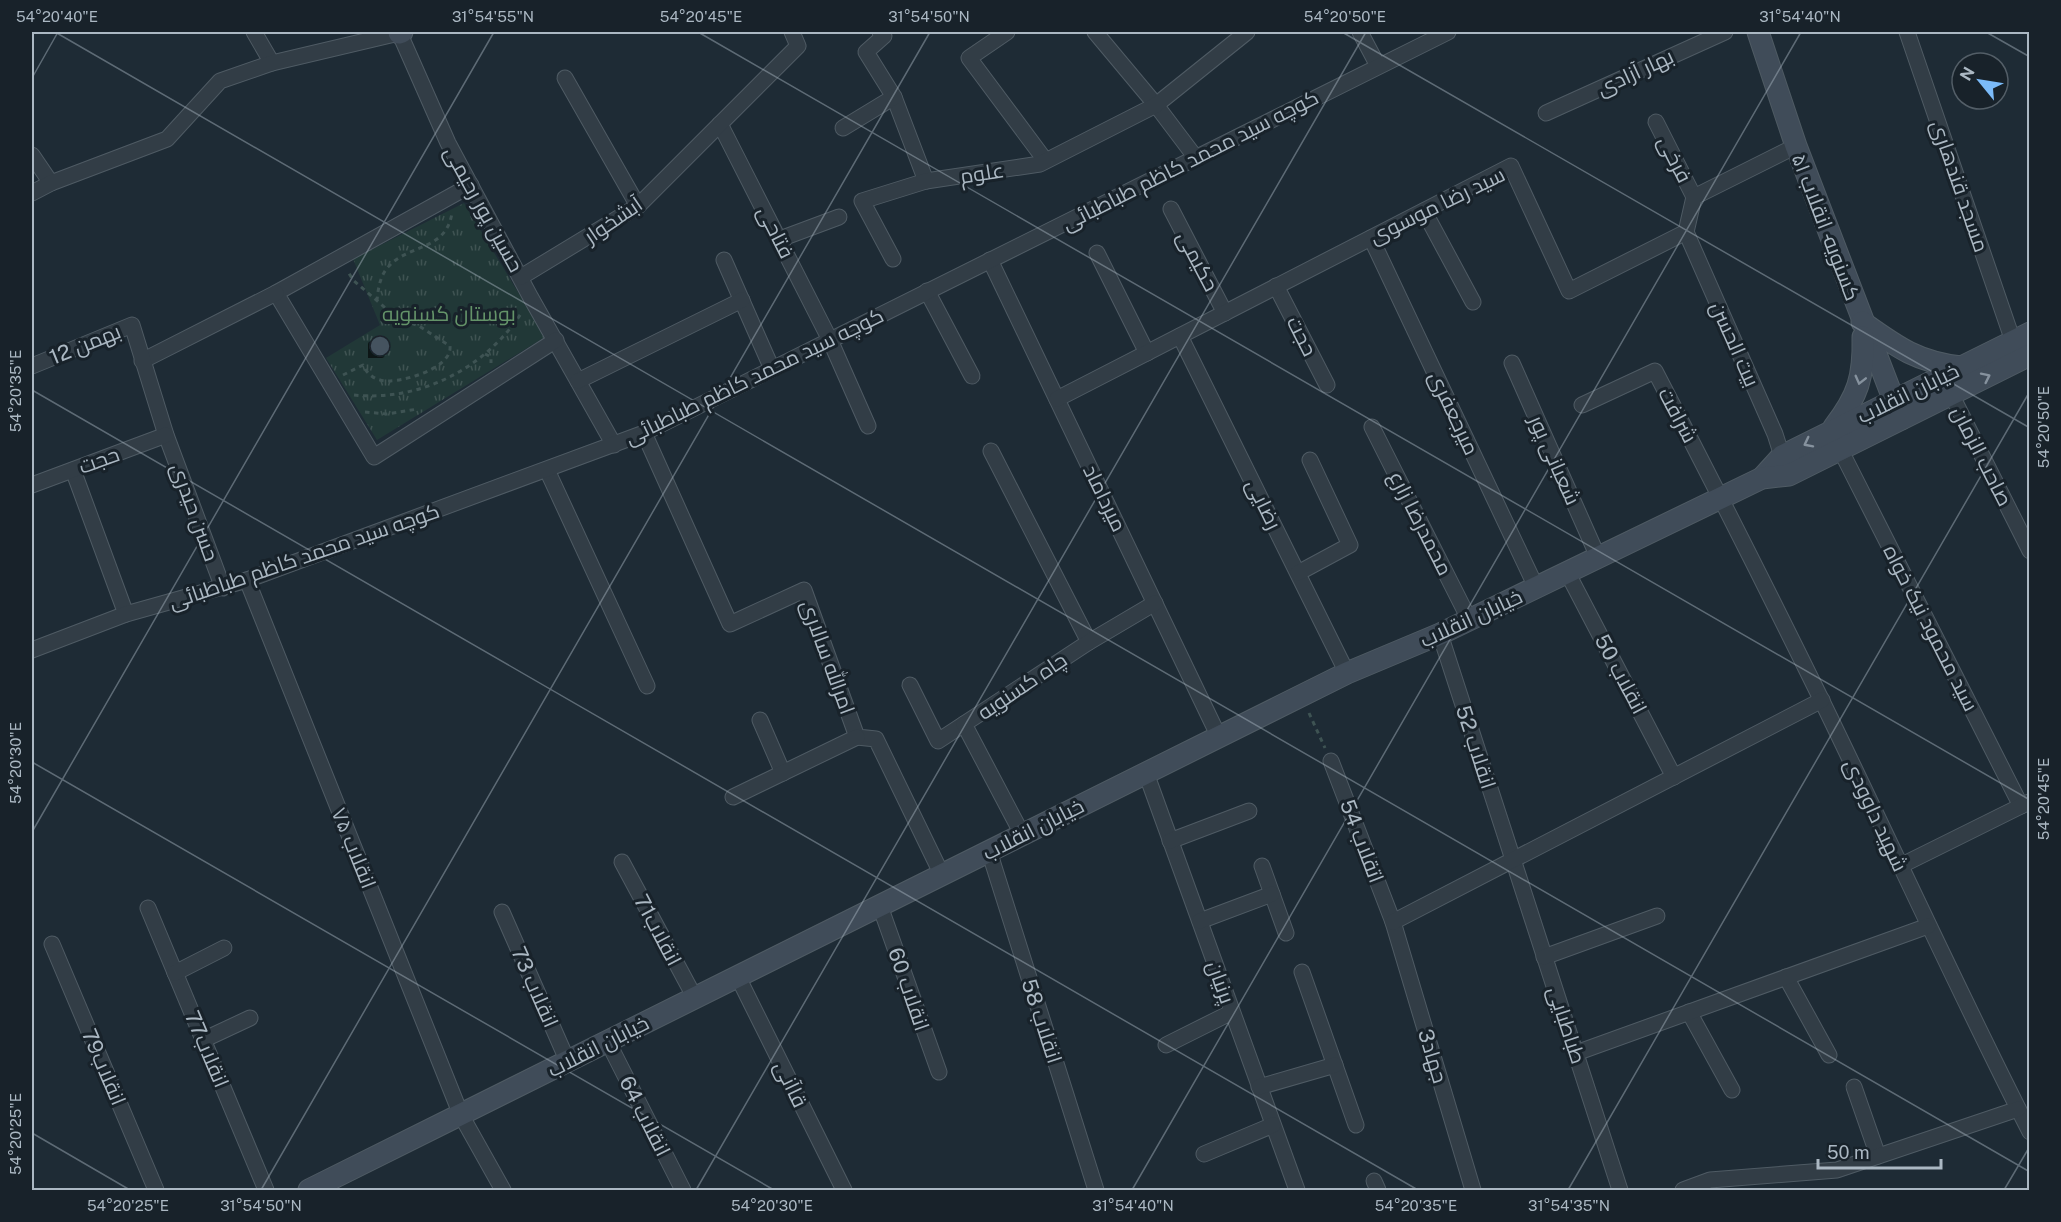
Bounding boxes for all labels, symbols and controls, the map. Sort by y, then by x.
text: 54°20'40"E [16,8,98,25]
text: 31°54'55"N [452,8,534,25]
text: 54°20'45"E [660,8,742,25]
text: 31°54'50"N [888,8,970,25]
text: 54°20'50"E [1304,8,1386,25]
text: 31°54'40"N [1759,8,1841,25]
street label: بهار آزادی [1593,43,1678,102]
north arrow [1950,51,2010,111]
text: N [1956,64,1979,84]
street label: کوچه سید محمد کاظم طباطبائی [1057,84,1323,238]
street label: مسجد قندهاری [1925,117,1994,256]
street label: فرخی [1652,131,1697,187]
street label: حسین پور رحیمی [437,142,529,277]
street label: کسنویه- انقلاب ۵۱ [1787,150,1865,304]
street label: علوم [958,157,1006,191]
street label: سید رضا موسوی [1365,161,1509,250]
street label: آبشخوار [578,191,647,249]
street label: فتاحی [751,202,800,263]
street label: حکیمی [1171,227,1224,296]
street label: بیت الحسن [1704,298,1765,391]
park label: بوستان کسنویه [382,301,516,327]
street label: کوچه سید محمد کاظم طباطبائی [621,302,888,451]
street label: حجت [1281,312,1323,360]
street label: 12 بهمن [46,318,125,370]
text: 54°20'35"E [7,350,24,432]
street label: خیابان انقلاب [1853,358,1963,429]
street label: میرجعفری [1423,367,1484,459]
one-way arrow [1979,372,1990,384]
one-way arrow [1854,375,1867,385]
street label: شرافت [1653,383,1703,447]
text: 54°20'50"E [2035,386,2052,468]
street label: صاحب الزمان [1945,402,2018,511]
street label: شعبانی پور [1522,410,1586,510]
one-way arrow [1803,436,1814,447]
street label: حجت [75,441,123,479]
street label: حسن حیدری [165,460,224,565]
street label: میرداماد [1078,460,1132,536]
street label: محمدرضا زارع [1382,467,1458,580]
street label: رضایی [1240,475,1287,534]
street label: کوچه سید محمد کاظم طباطبائی [165,498,443,616]
street label: سید محمود نیک خواه [1878,541,1984,715]
street label: خیابان انقلاب [1416,583,1527,654]
street label: امرالله سالاری [795,596,861,718]
street label: انقلاب 50 [1590,630,1652,718]
street label: چاه کسنویه [973,647,1073,727]
street label: انقلاب 52 [1451,702,1501,792]
text: 54°20'30"E [7,722,24,804]
street label: شهید داوودی [1838,755,1913,876]
text: 54°20'45"E [2035,758,2052,840]
street label: خیابان انقلاب [978,793,1088,866]
street label: اتقلاب 54 [1335,796,1389,886]
street label: انقلاب ۷۵ [326,804,382,892]
street label: انقلاب71 [629,890,687,970]
street label: انقلاب 73 [506,943,564,1031]
street label: انقلاب 60 [883,944,935,1034]
street label: پرنیان [1200,957,1240,1008]
street label: انقلاب 58 [1017,976,1067,1066]
street label: طباطبایی [1542,983,1591,1067]
street label: انقلاب77 [180,1007,234,1091]
street label: خیابان انقلاب [543,1010,653,1083]
street label: انقلاب79 [77,1025,131,1109]
street label: جهاد3 [1412,1026,1453,1086]
street label: قاآنی [768,1057,813,1112]
street label: انقلاب 64 [614,1072,676,1160]
text: 54°20'25"E [7,1093,24,1175]
scale bar [1818,1132,1941,1170]
text: 50 m [1827,1142,1870,1163]
text: 54°20'25"E [87,1197,169,1214]
text: 31°54'50"N [220,1197,302,1214]
text: 54°20'30"E [731,1197,813,1214]
text: 31°54'40"N [1092,1197,1174,1214]
text: 54°20'35"E [1375,1197,1457,1214]
text: 31°54'35"N [1528,1197,1610,1214]

